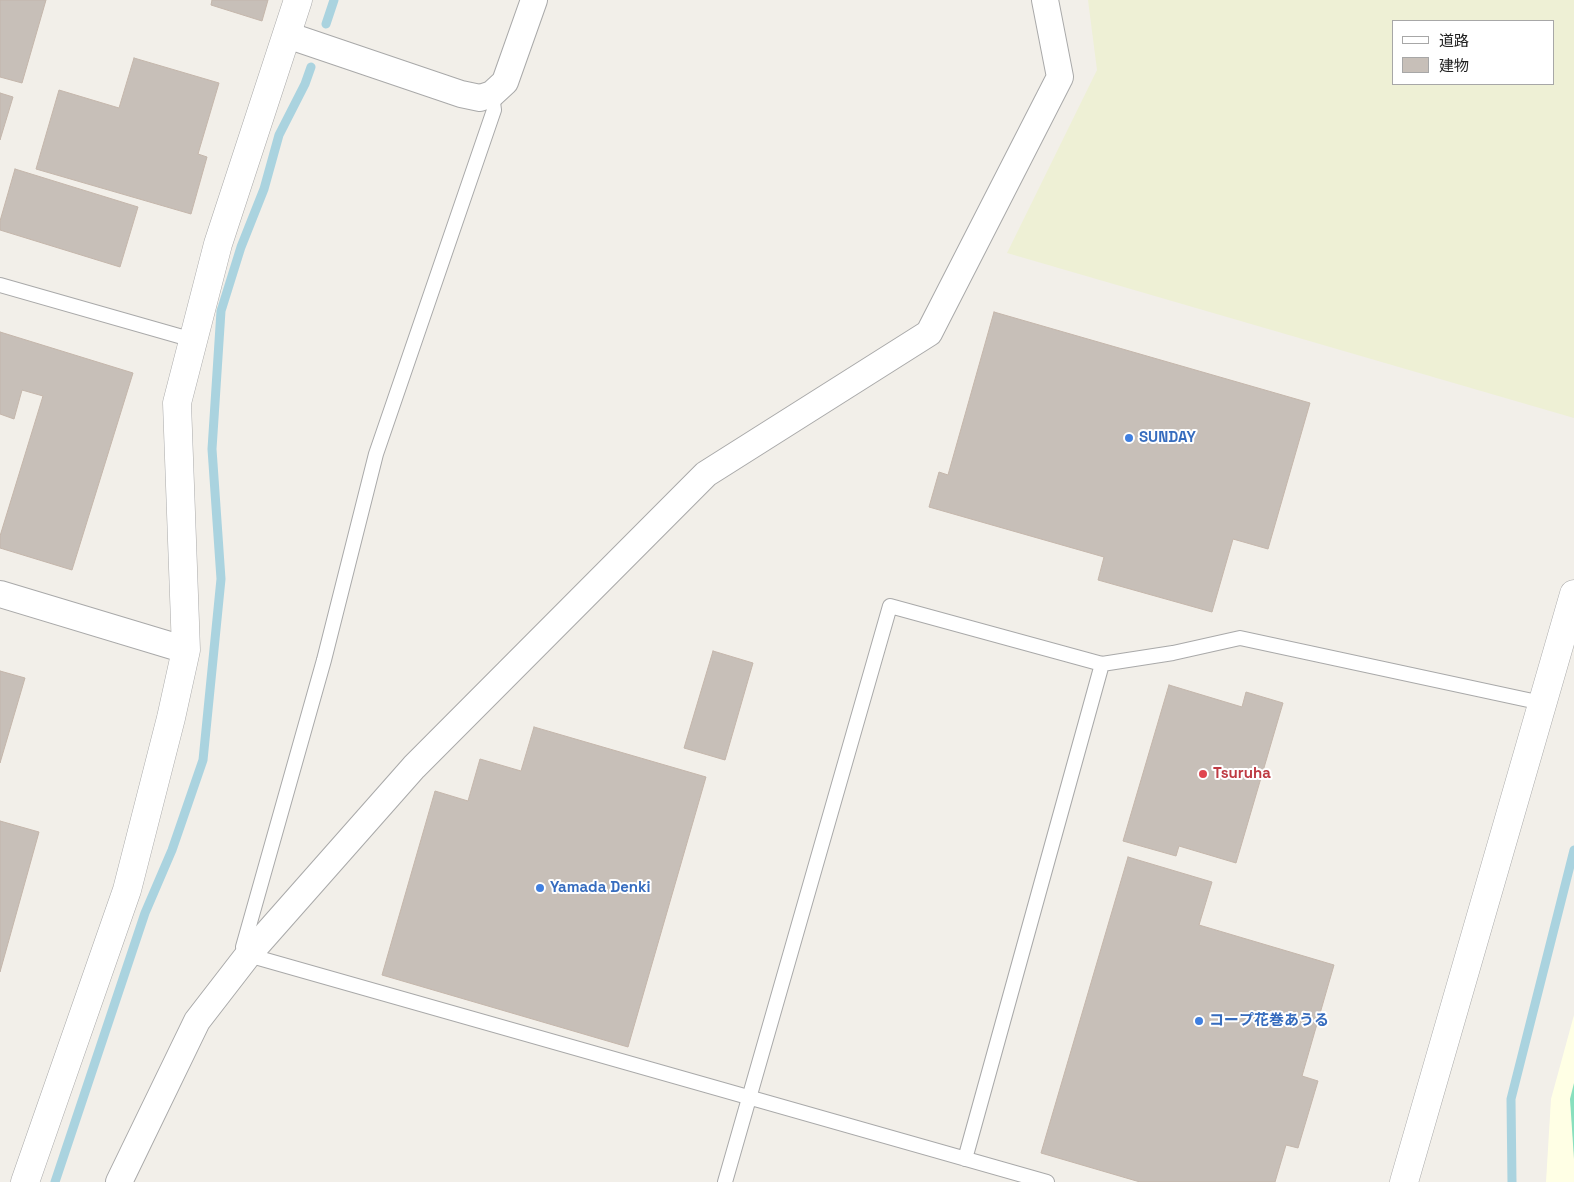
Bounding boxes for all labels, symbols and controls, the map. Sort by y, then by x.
legend [1392,20,1554,85]
text: 道路 [1439,31,1469,50]
text: 建物 [1439,56,1469,75]
place label: SUNDAY [1139,429,1196,447]
marker: SUNDAY [1123,432,1135,444]
place label: Tsuruha [1213,765,1271,783]
marker: Tsuruha [1197,768,1209,780]
place label: Yamada Denki [550,879,650,897]
marker: Yamada Denki [534,882,546,894]
place label: コープ花巻あうる [1209,1012,1329,1030]
marker: コープ花巻あうる [1193,1015,1205,1027]

